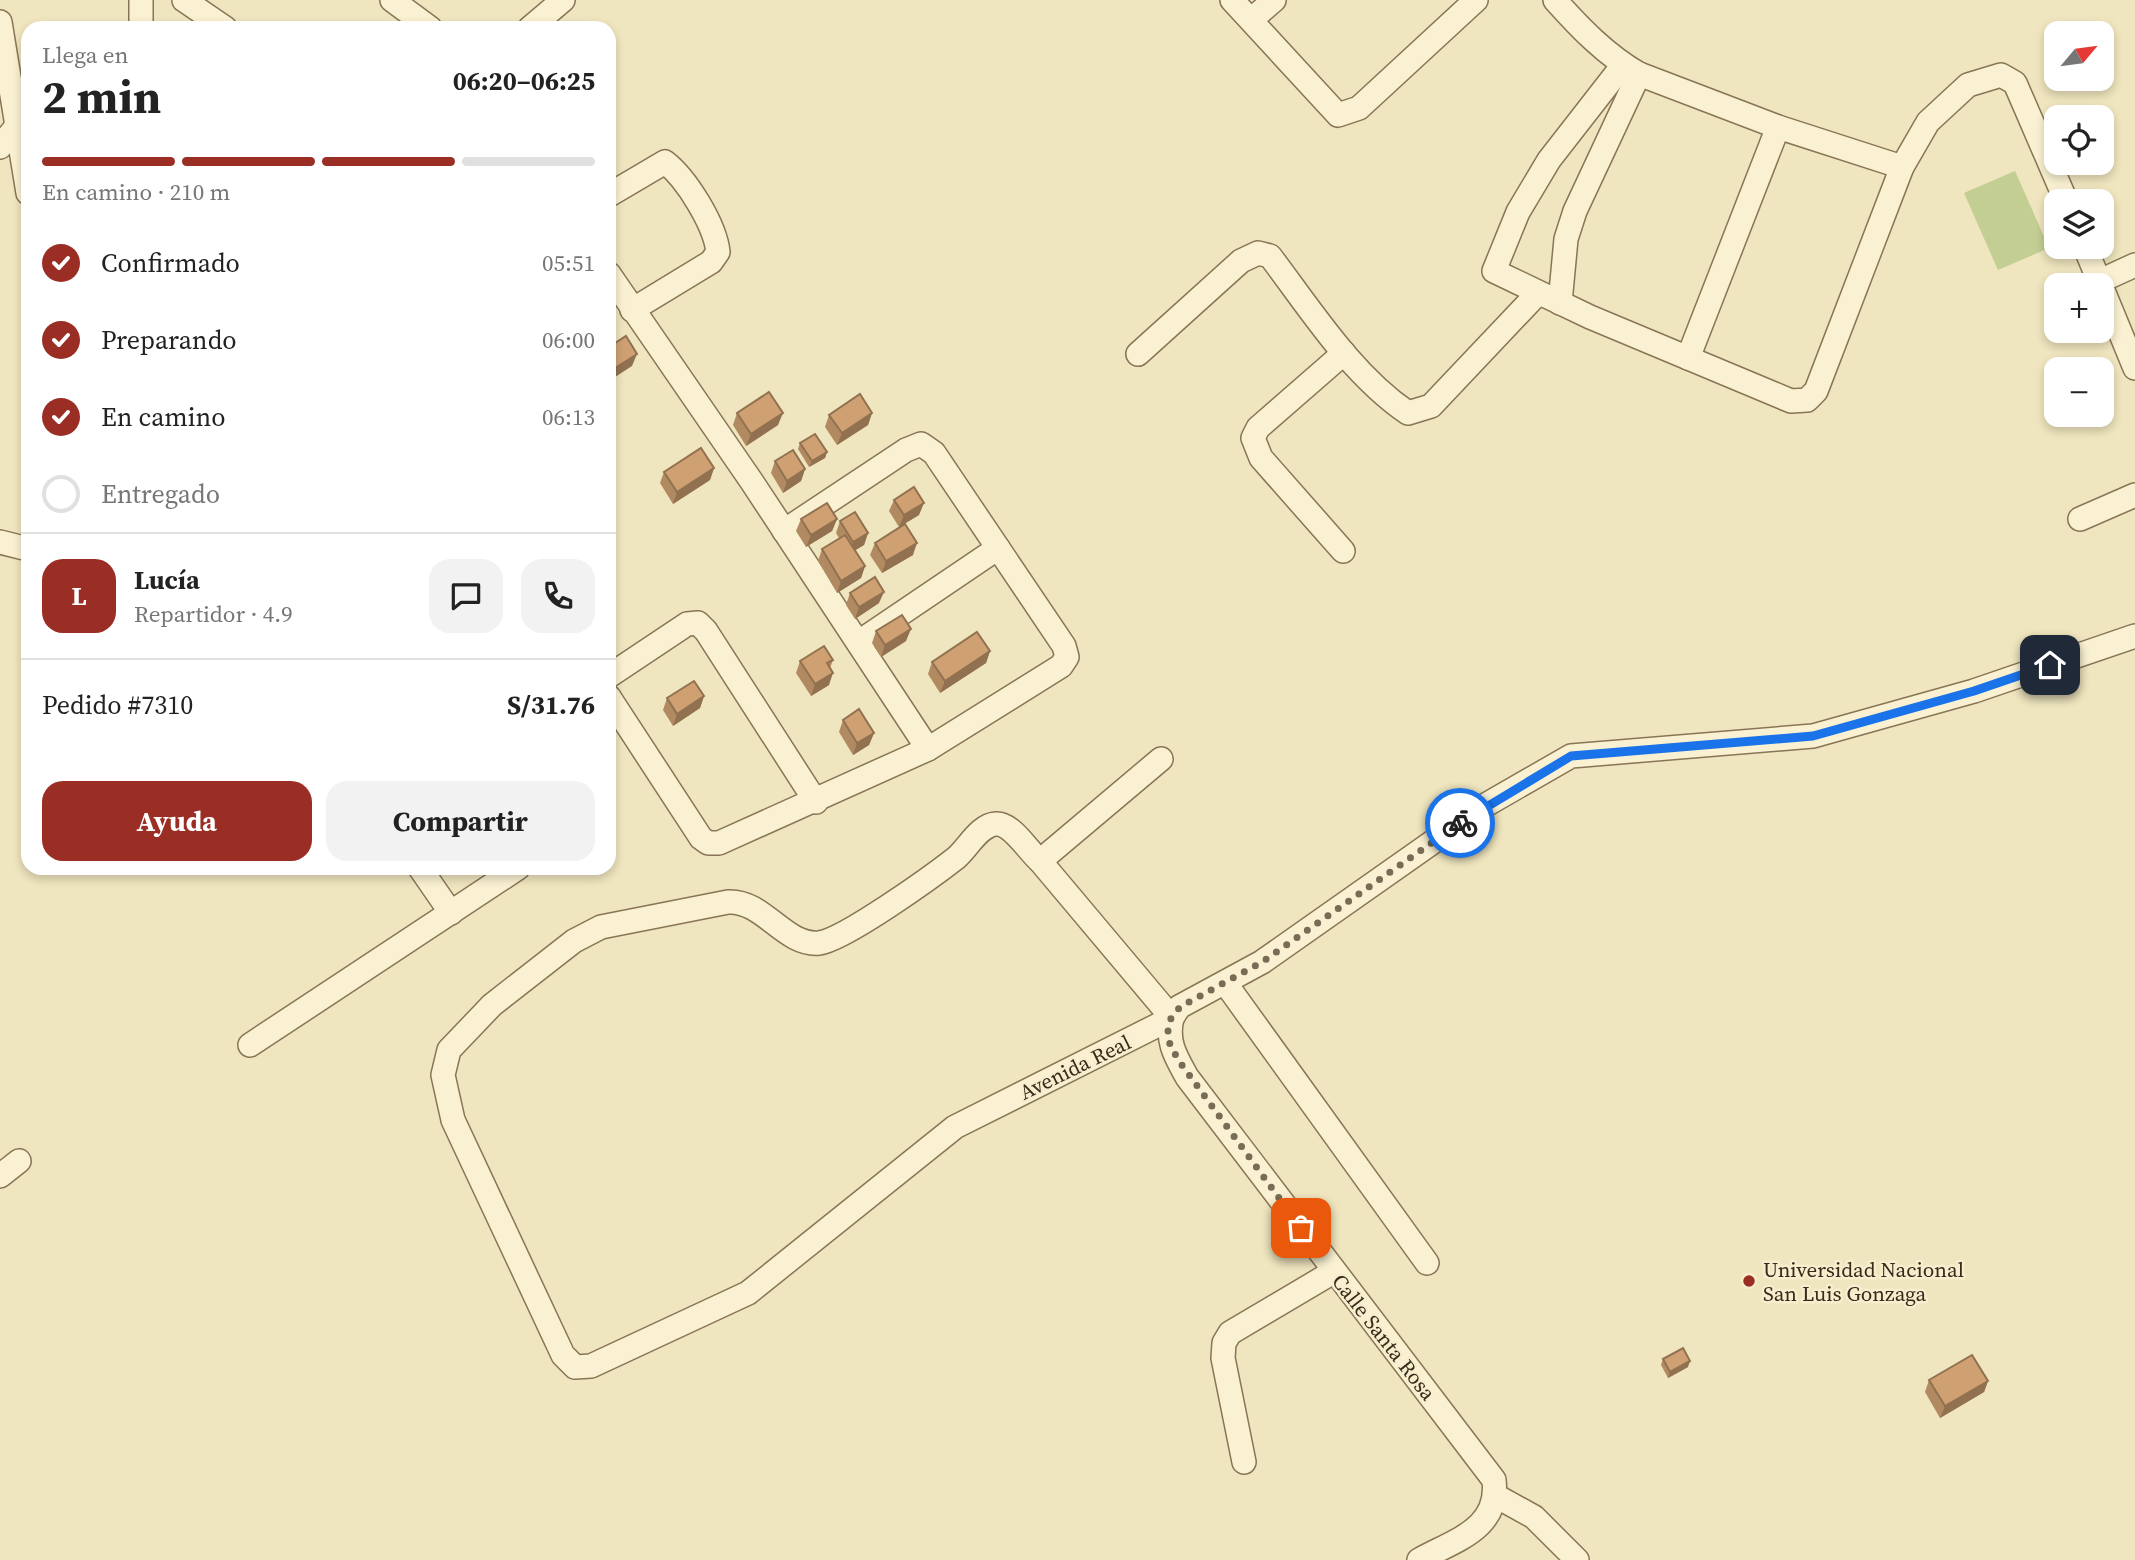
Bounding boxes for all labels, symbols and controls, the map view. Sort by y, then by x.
north arrow [2044,21,2114,91]
map controls [2044,21,2114,427]
text: Llega en [42,39,128,71]
text: 06:20–06:25 [453,63,595,99]
text: 2 min [42,65,161,128]
button: locate [2044,105,2114,175]
text: En camino · 210 m [42,176,230,208]
button: layers [2044,189,2114,259]
icon: check [42,244,80,282]
text: Confirmado [101,245,240,281]
text: 05:51 [542,247,595,279]
button: + [2044,273,2114,343]
icon: check [42,321,80,359]
text: Preparando [101,322,237,358]
text: 06:00 [542,324,595,356]
button: − [2044,357,2114,427]
icon: check [42,398,80,436]
text: En camino [101,399,226,435]
text: 06:13 [542,401,595,433]
text: Entregado [101,476,220,512]
button: chat [429,559,503,633]
button: phone [521,559,595,633]
text: Lucía [134,562,200,598]
text: L [71,578,87,614]
text: Repartidor · 4.9 [134,598,293,630]
pin [2020,635,2080,695]
icon: home [2031,646,2069,684]
text: Pedido #7310 [42,687,193,723]
text: S/31.76 [507,687,595,723]
button: Ayuda [42,781,312,861]
button: Compartir [326,781,595,861]
courier [1425,788,1495,858]
icon: bike [1441,804,1479,842]
street label: Avenida Real [1014,1028,1136,1106]
pin [1271,1198,1331,1258]
icon: bag [1282,1209,1320,1247]
place label: Universidad Nacional San Luis Gonzaga [1763,1255,1964,1308]
street label: Calle Santa Rosa [1325,1268,1443,1407]
marker: Universidad Nacional San Luis Gonzaga [1741,1273,1757,1289]

